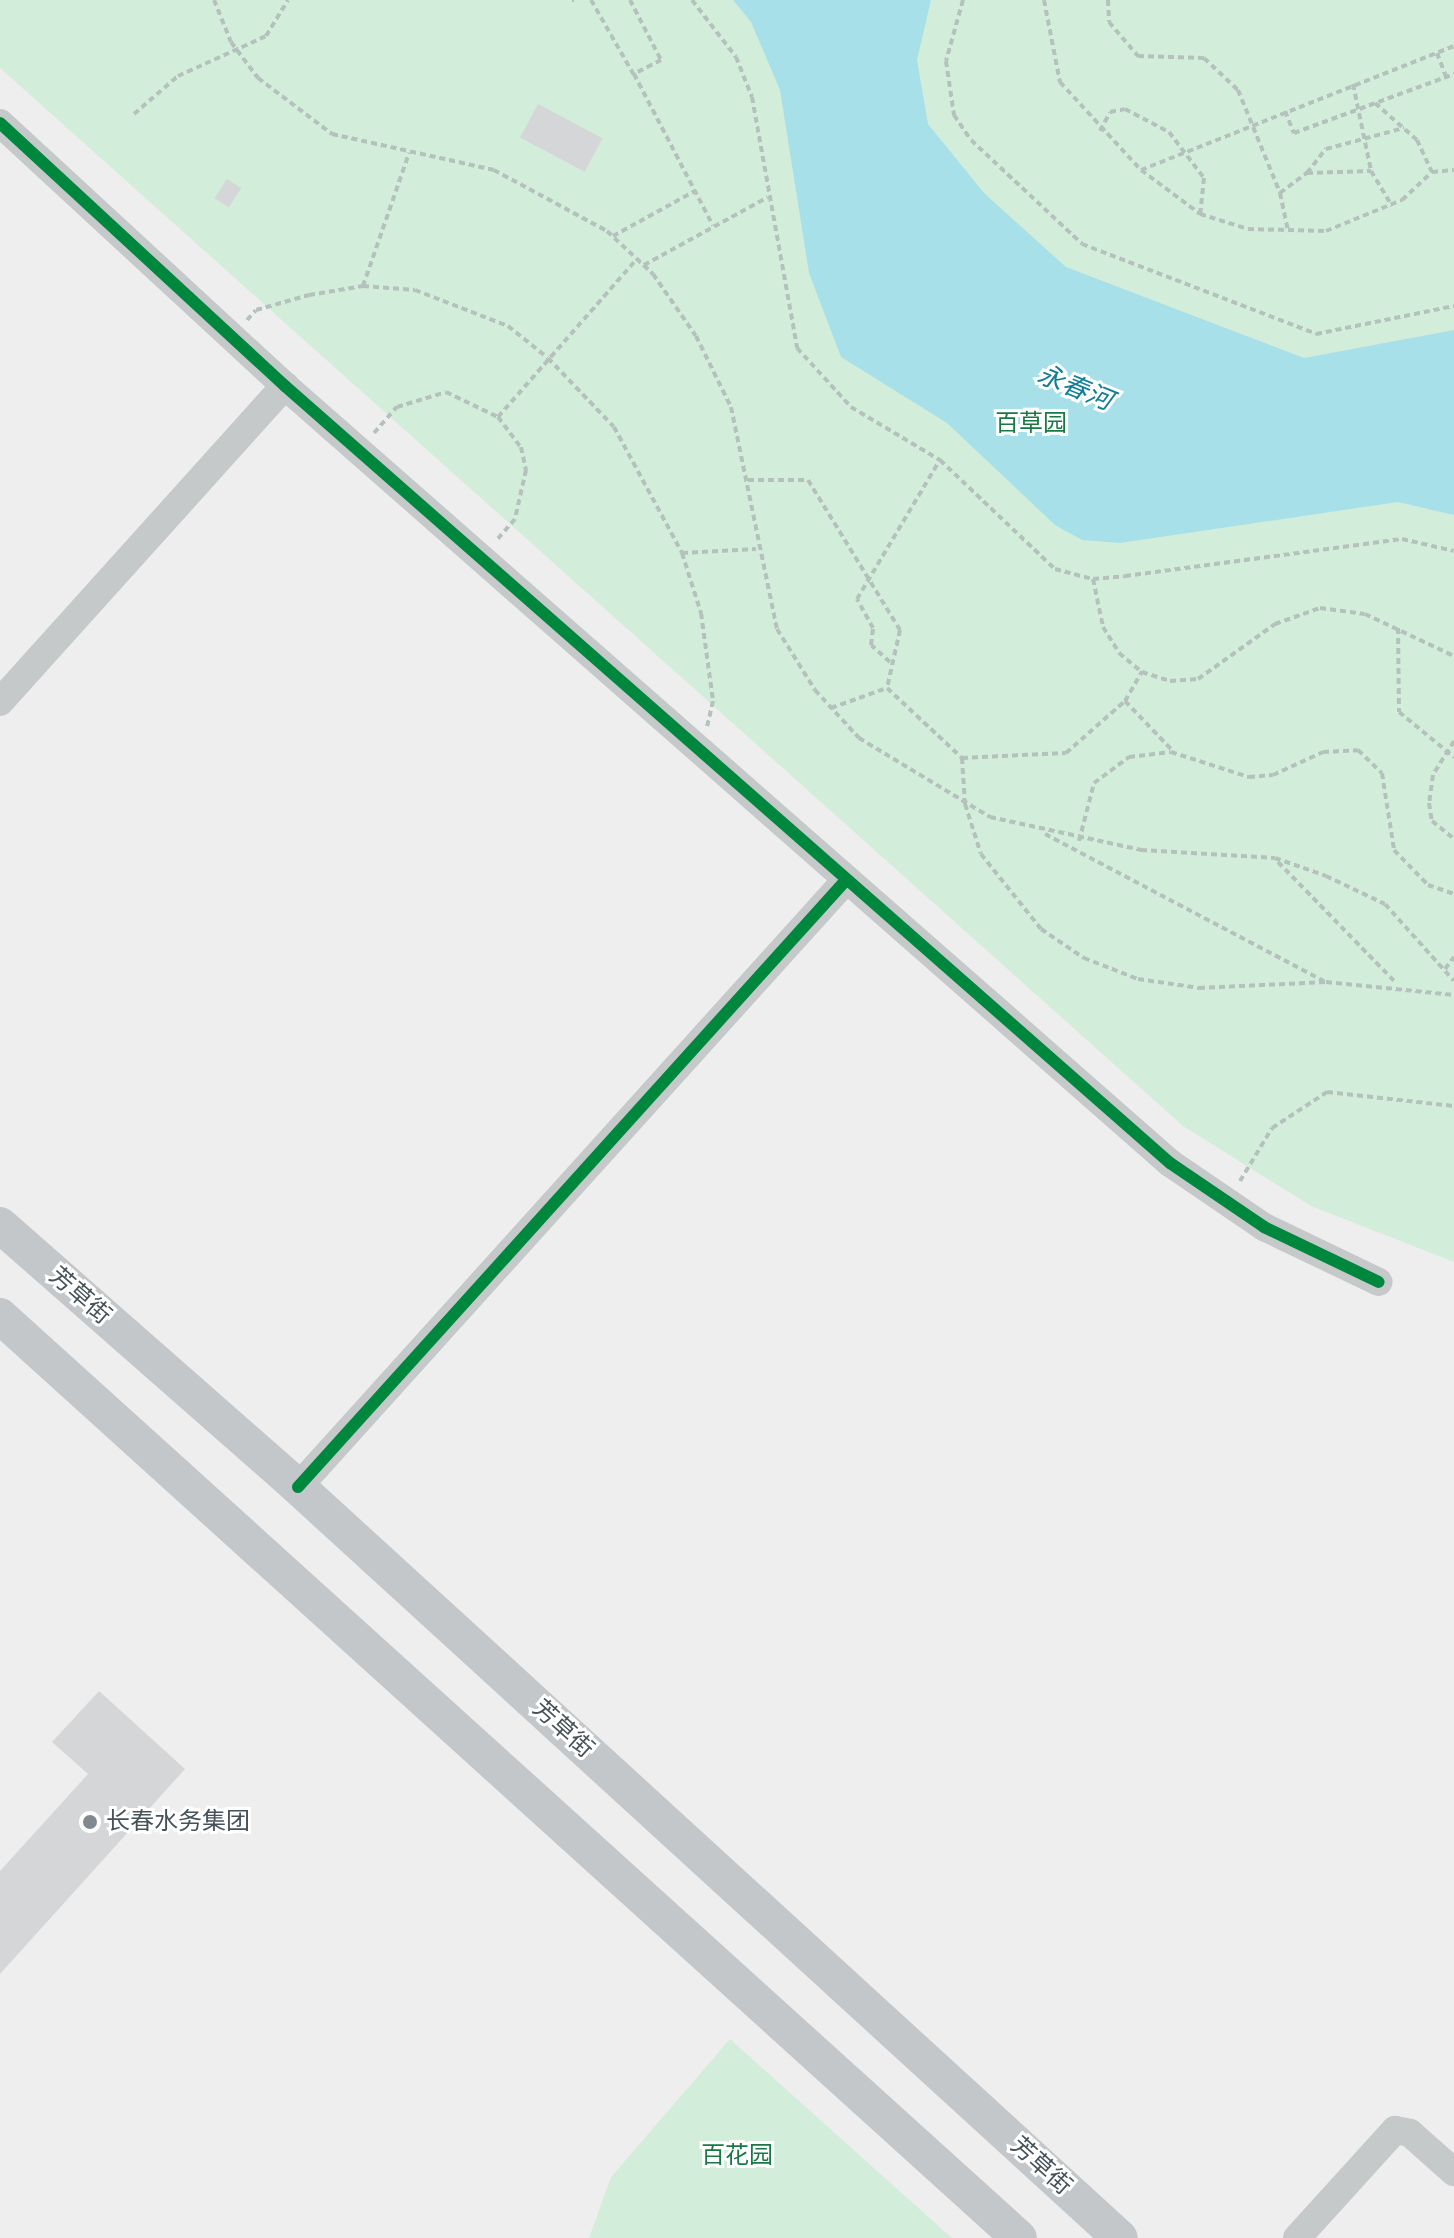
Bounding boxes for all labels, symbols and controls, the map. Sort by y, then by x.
water label: 永春河 [1033,359,1117,417]
park label: 百草园 [995,410,1067,438]
street label: 芳草街 [43,1262,117,1330]
street label: 芳草街 [527,1694,599,1764]
place label: 长春水务集团 [106,1808,250,1836]
marker: 长春水务集团 [81,1813,99,1831]
street label: 芳草街 [1005,2131,1077,2201]
park label: 百花园 [701,2142,773,2170]

